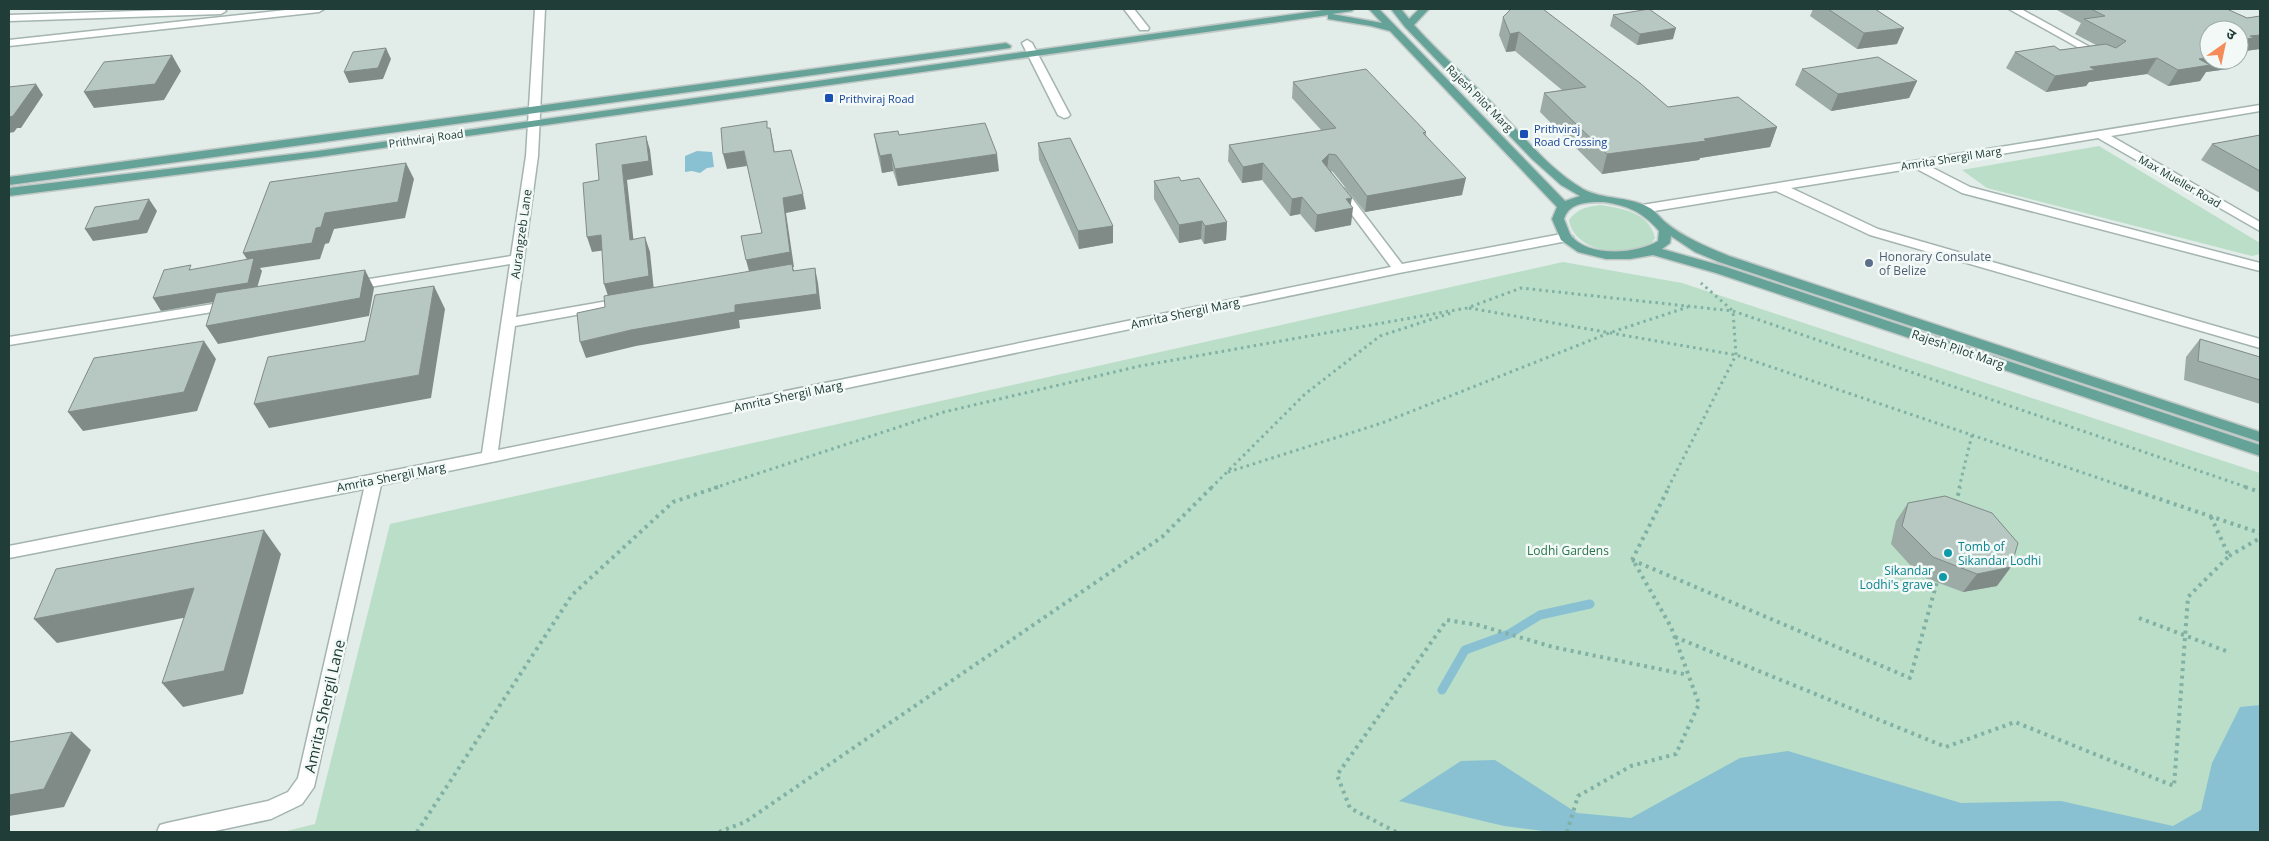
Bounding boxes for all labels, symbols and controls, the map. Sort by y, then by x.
north arrow [2199,20,2249,70]
text: उ [2223,23,2241,44]
street label: Rajesh Pilot Marg [1443,61,1517,135]
place label: Prithviraj Road [839,91,914,106]
marker: Prithviraj Road [823,92,835,104]
place label: Prithviraj Road Crossing [1534,121,1607,149]
street label: Prithviraj Road [388,125,464,151]
marker: Prithviraj Road Crossing [1518,128,1530,140]
street label: Amrita Shergil Marg [1900,143,2002,173]
street label: Max Mueller Road [2136,151,2224,211]
street label: Aurangzeb Lane [506,188,536,280]
place label: Honorary Consulate of Belize [1879,248,1991,279]
marker: Honorary Consulate of Belize [1863,257,1875,269]
street label: Amrita Shergil Marg [1129,293,1241,333]
street label: Rajesh Pilot Marg [1909,325,2007,373]
street label: Amrita Shergil Marg [732,376,844,416]
street label: Amrita Shergil Marg [335,458,447,496]
place label: Tomb of Sikandar Lodhi [1958,538,2041,569]
park label: Lodhi Gardens [1527,542,1609,559]
marker: Tomb of Sikandar Lodhi [1942,547,1954,559]
place label: Sikandar Lodhi's grave [1860,562,1933,593]
marker: Sikandar Lodhi's grave [1937,571,1949,583]
street label: Amrita Shergil Lane [299,637,349,775]

